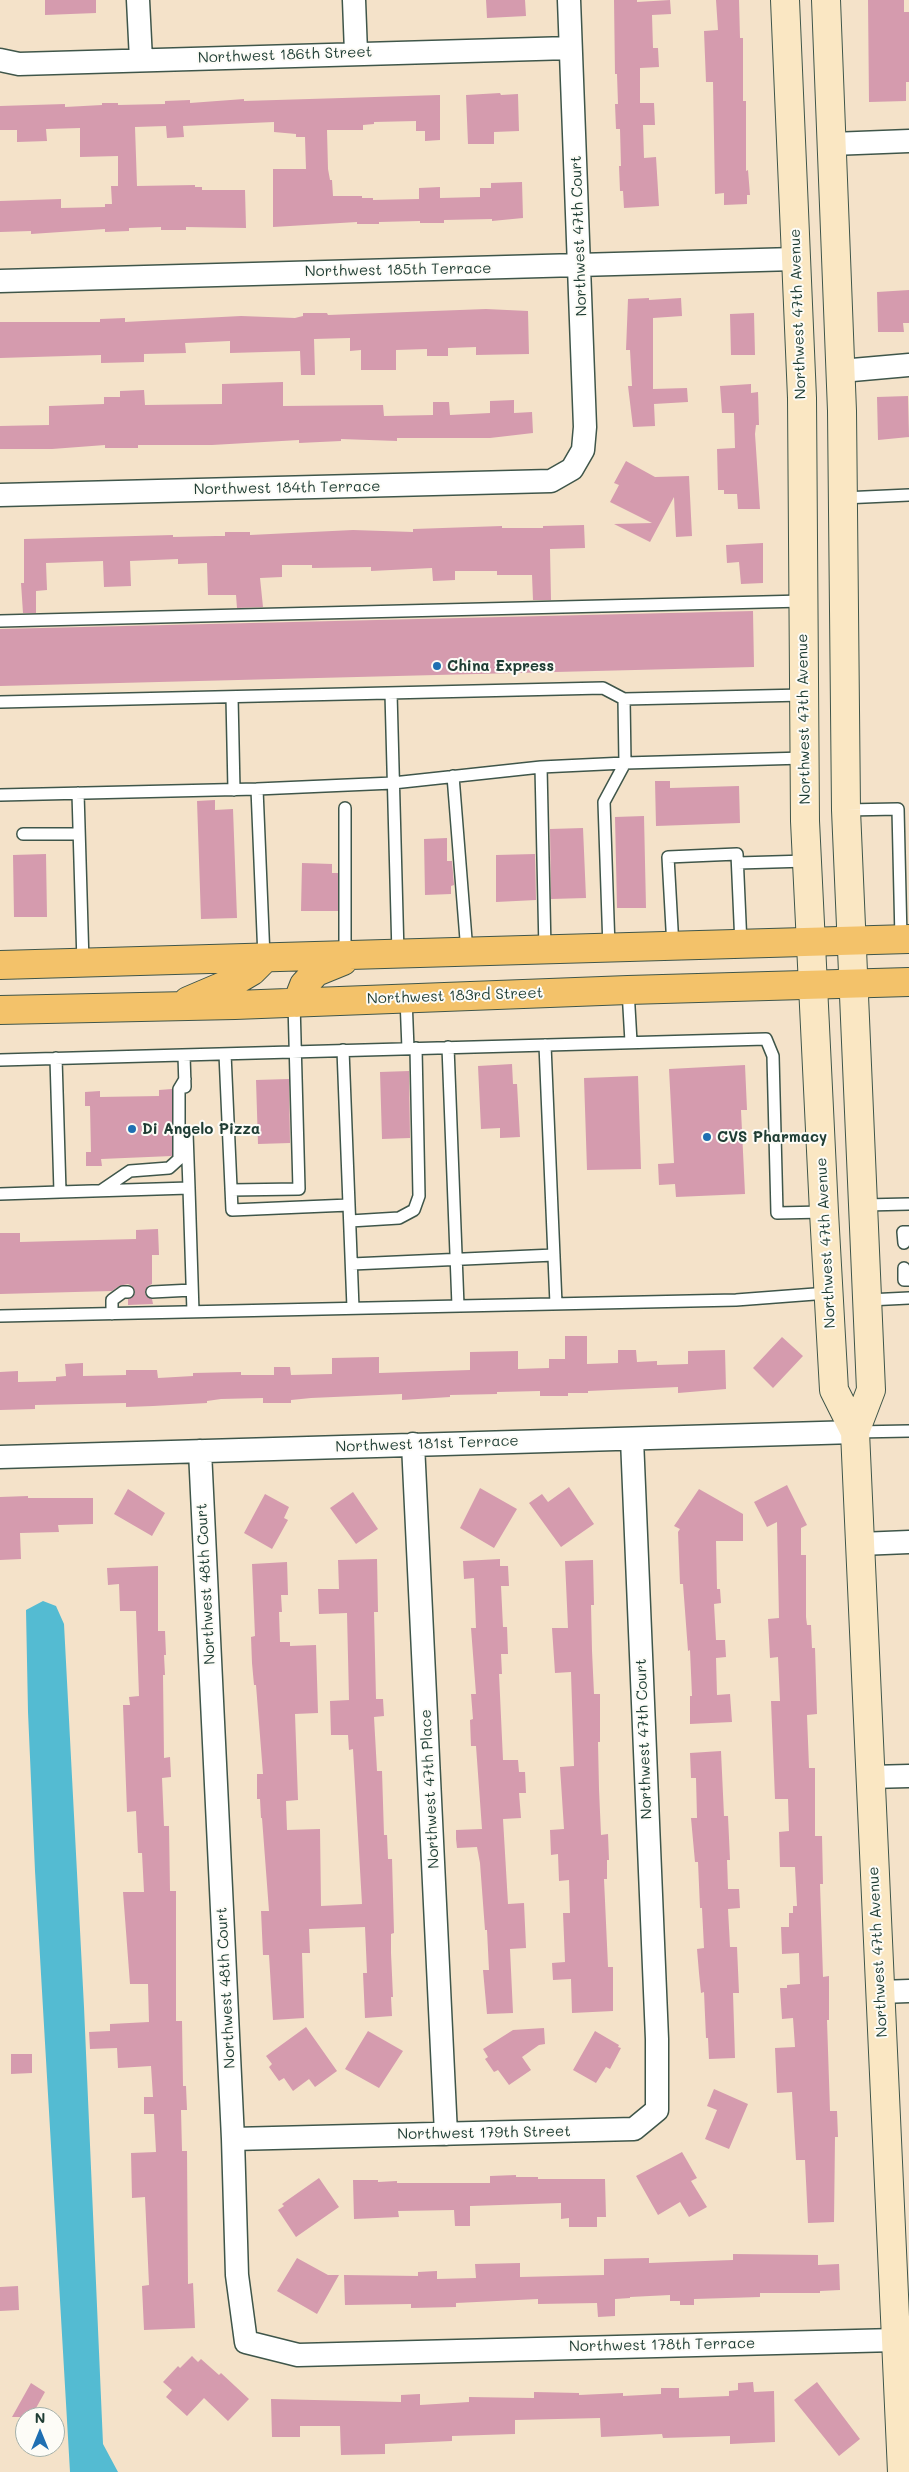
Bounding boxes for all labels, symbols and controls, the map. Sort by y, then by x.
street label: Northwest 186th Street [197,43,373,67]
street label: Northwest 47th Court [567,155,591,317]
street label: Northwest 47th Avenue [786,228,810,400]
street label: Northwest 185th Terrace [305,259,491,281]
street label: Northwest 184th Terrace [193,477,381,499]
street label: Northwest 47th Avenue [794,633,814,805]
place label: China Express [447,657,554,675]
marker: China Express [431,660,443,672]
street label: Northwest 183rd Street [367,984,543,1008]
place label: Di Angelo Pizza [142,1120,260,1138]
marker: Di Angelo Pizza [126,1123,138,1135]
place label: CVS Pharmacy [717,1128,827,1146]
marker: CVS Pharmacy [701,1131,713,1143]
street label: Northwest 47th Avenue [813,1157,839,1329]
street label: Northwest 181st Terrace [335,1432,519,1456]
street label: Northwest 48th Court [193,1503,219,1665]
street label: Northwest 47th Court [632,1658,656,1820]
street label: Northwest 47th Place [417,1709,443,1869]
street label: Northwest 47th Avenue [865,1866,891,2038]
street label: Northwest 48th Court [213,1907,239,2069]
street label: Northwest 179th Street [397,2122,571,2144]
street label: Northwest 178th Terrace [569,2334,755,2356]
north arrow [15,2407,65,2457]
text: N [35,2408,45,2427]

